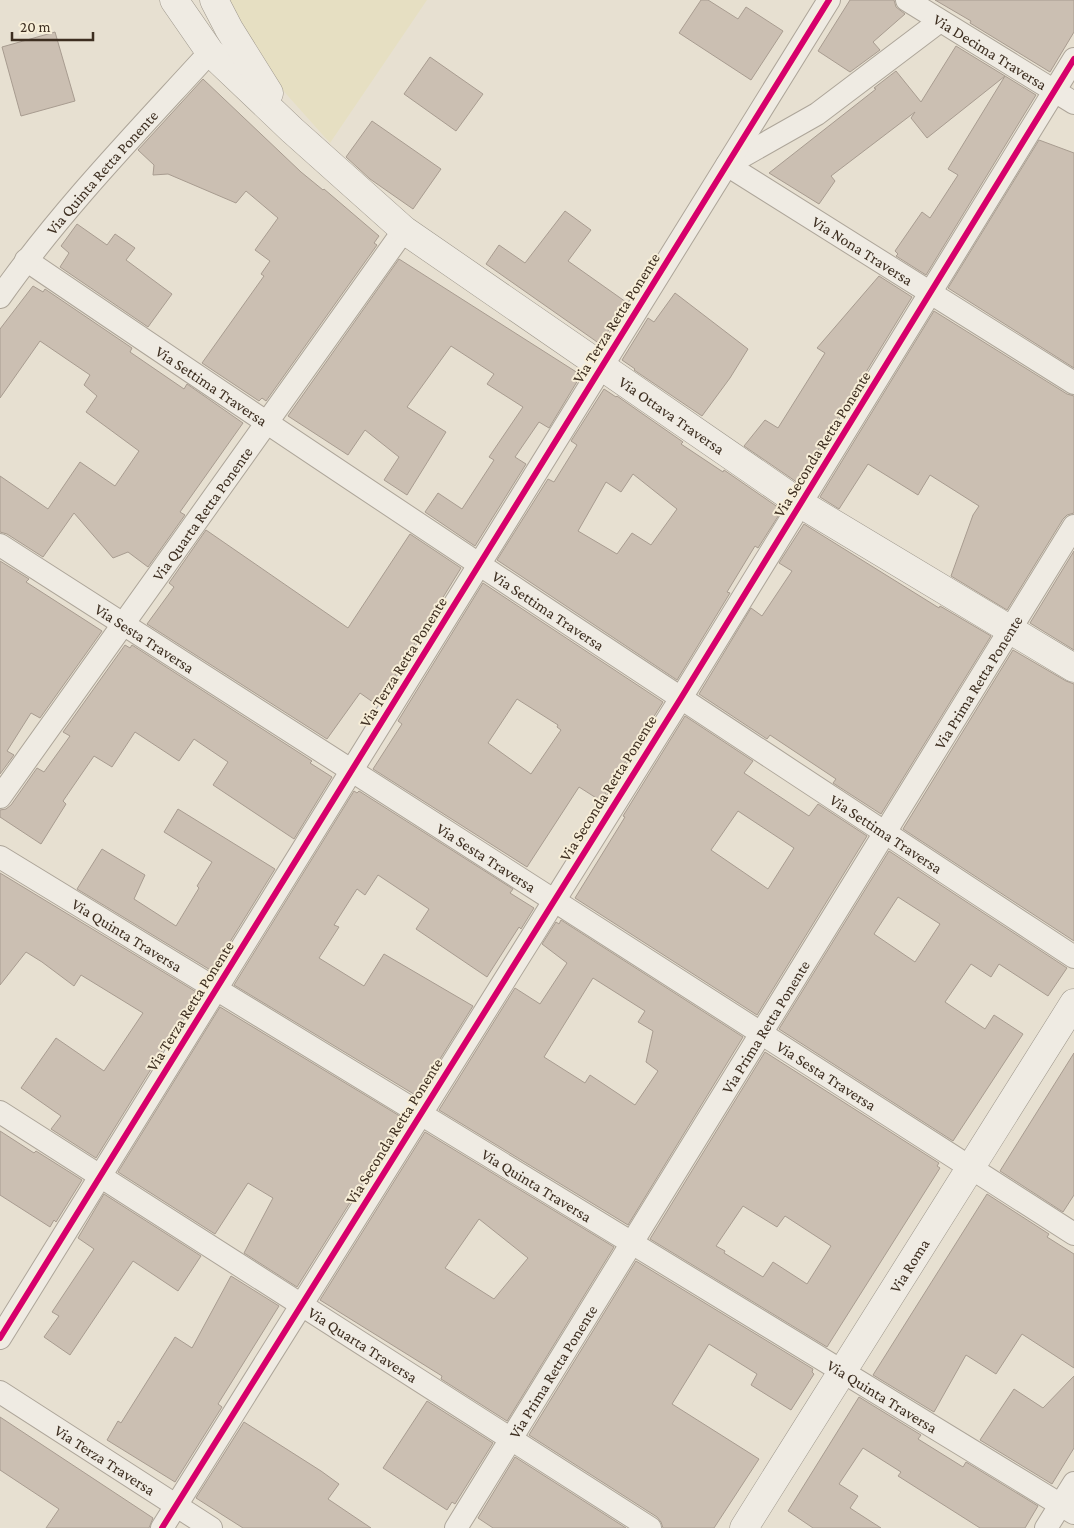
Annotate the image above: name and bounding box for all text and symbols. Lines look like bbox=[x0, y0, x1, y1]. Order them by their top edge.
scale bar bbox=[12, 10, 94, 42]
street label: Via Decima Traversa bbox=[931, 10, 1051, 93]
text: 20 m bbox=[20, 19, 51, 35]
street label: Via Quinta Retta Ponente bbox=[42, 107, 161, 238]
street label: Via Nona Traversa bbox=[809, 212, 917, 289]
street label: Via Terza Retta Ponente bbox=[569, 250, 663, 386]
street label: Via Settima Traversa bbox=[153, 342, 271, 429]
street label: Via Seconda Retta Ponente bbox=[770, 368, 874, 520]
street label: Via Ottava Traversa bbox=[616, 372, 728, 458]
street label: Via Quarta Retta Ponente bbox=[149, 443, 255, 584]
street label: Via Settima Traversa bbox=[489, 567, 608, 654]
street label: Via Terza Retta Ponente bbox=[356, 594, 450, 730]
street label: Via Sesta Traversa bbox=[92, 600, 198, 676]
street label: Via Prima Retta Ponente bbox=[930, 612, 1025, 752]
street label: Via Seconda Retta Ponente bbox=[556, 712, 660, 864]
street label: Via Settima Traversa bbox=[827, 790, 946, 877]
street label: Via Sesta Traversa bbox=[434, 819, 540, 896]
street label: Via Quinta Traversa bbox=[69, 895, 186, 975]
street label: Via Terza Retta Ponente bbox=[143, 938, 237, 1074]
street label: Via Prima Retta Ponente bbox=[718, 957, 813, 1096]
street label: Via Sesta Traversa bbox=[774, 1037, 880, 1114]
street label: Via Seconda Retta Ponente bbox=[342, 1055, 446, 1207]
street label: Via Quinta Traversa bbox=[479, 1145, 595, 1225]
street label: Via Roma bbox=[886, 1235, 933, 1296]
street label: Via Prima Retta Ponente bbox=[505, 1302, 600, 1441]
street label: Via Quarta Traversa bbox=[305, 1303, 421, 1386]
street label: Via Quinta Traversa bbox=[824, 1356, 941, 1436]
street label: Via Terza Traversa bbox=[52, 1421, 159, 1499]

